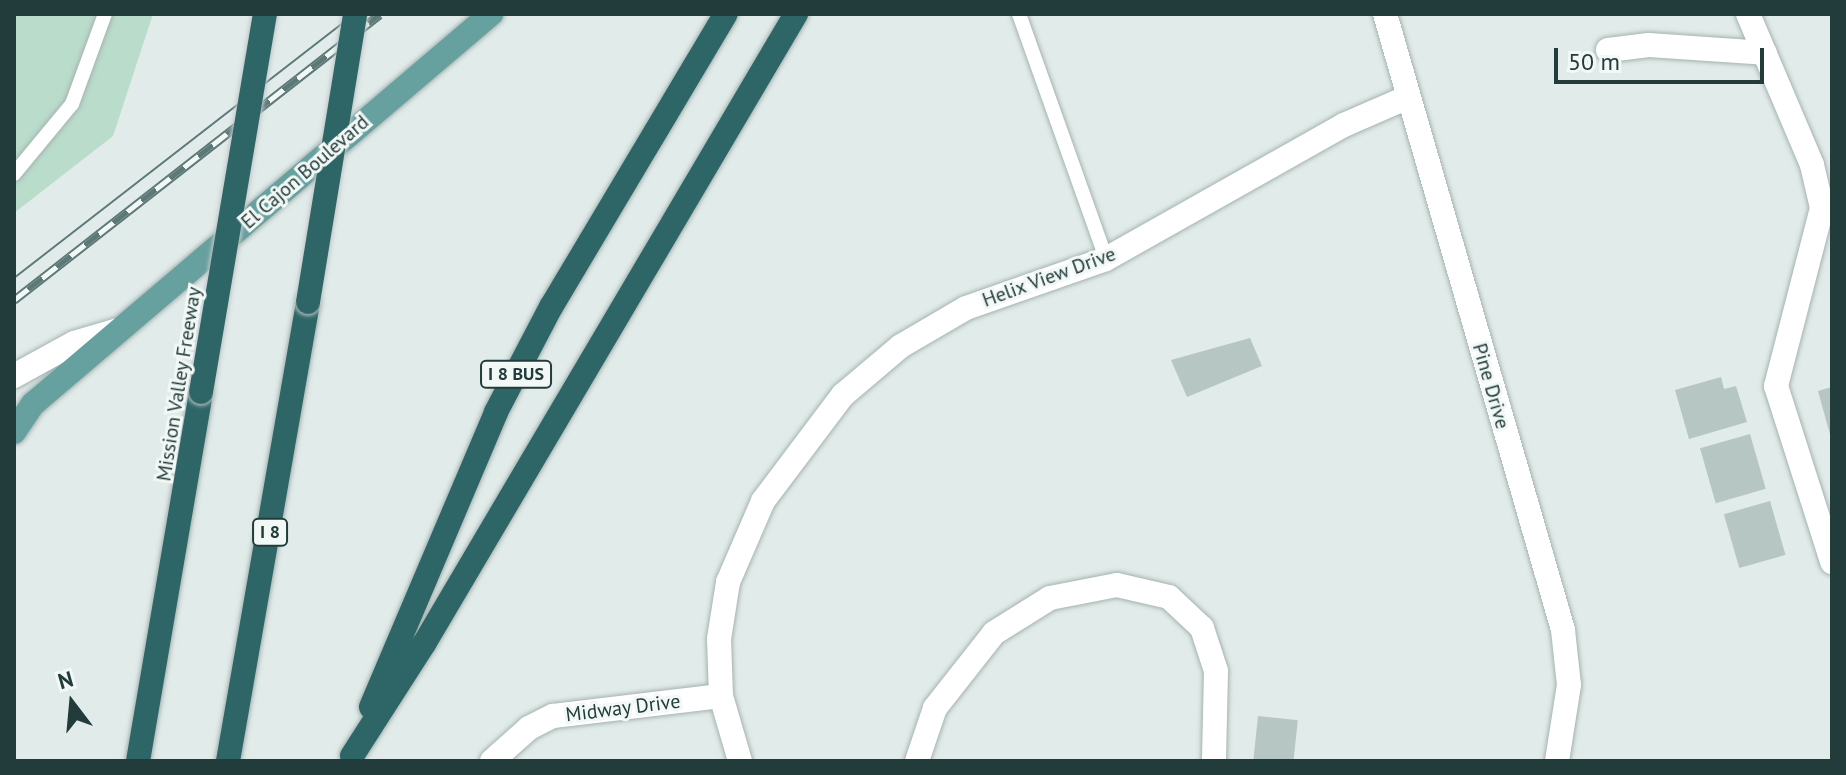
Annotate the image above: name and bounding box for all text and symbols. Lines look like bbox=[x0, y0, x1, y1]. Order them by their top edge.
scale bar bbox=[1558, 32, 1768, 82]
text: 50 m bbox=[1568, 46, 1620, 77]
street label: El Cajon Boulevard bbox=[236, 110, 374, 234]
street label: Helix View Drive bbox=[978, 241, 1120, 313]
street label: Mission Valley Freeway bbox=[152, 284, 206, 484]
street label: Pine Drive bbox=[1467, 340, 1515, 432]
road number: I 8 BUS bbox=[480, 360, 552, 388]
road number: I 8 bbox=[252, 518, 288, 546]
north arrow bbox=[32, 663, 112, 743]
text: N bbox=[55, 664, 76, 695]
street label: Midway Drive bbox=[564, 689, 682, 727]

